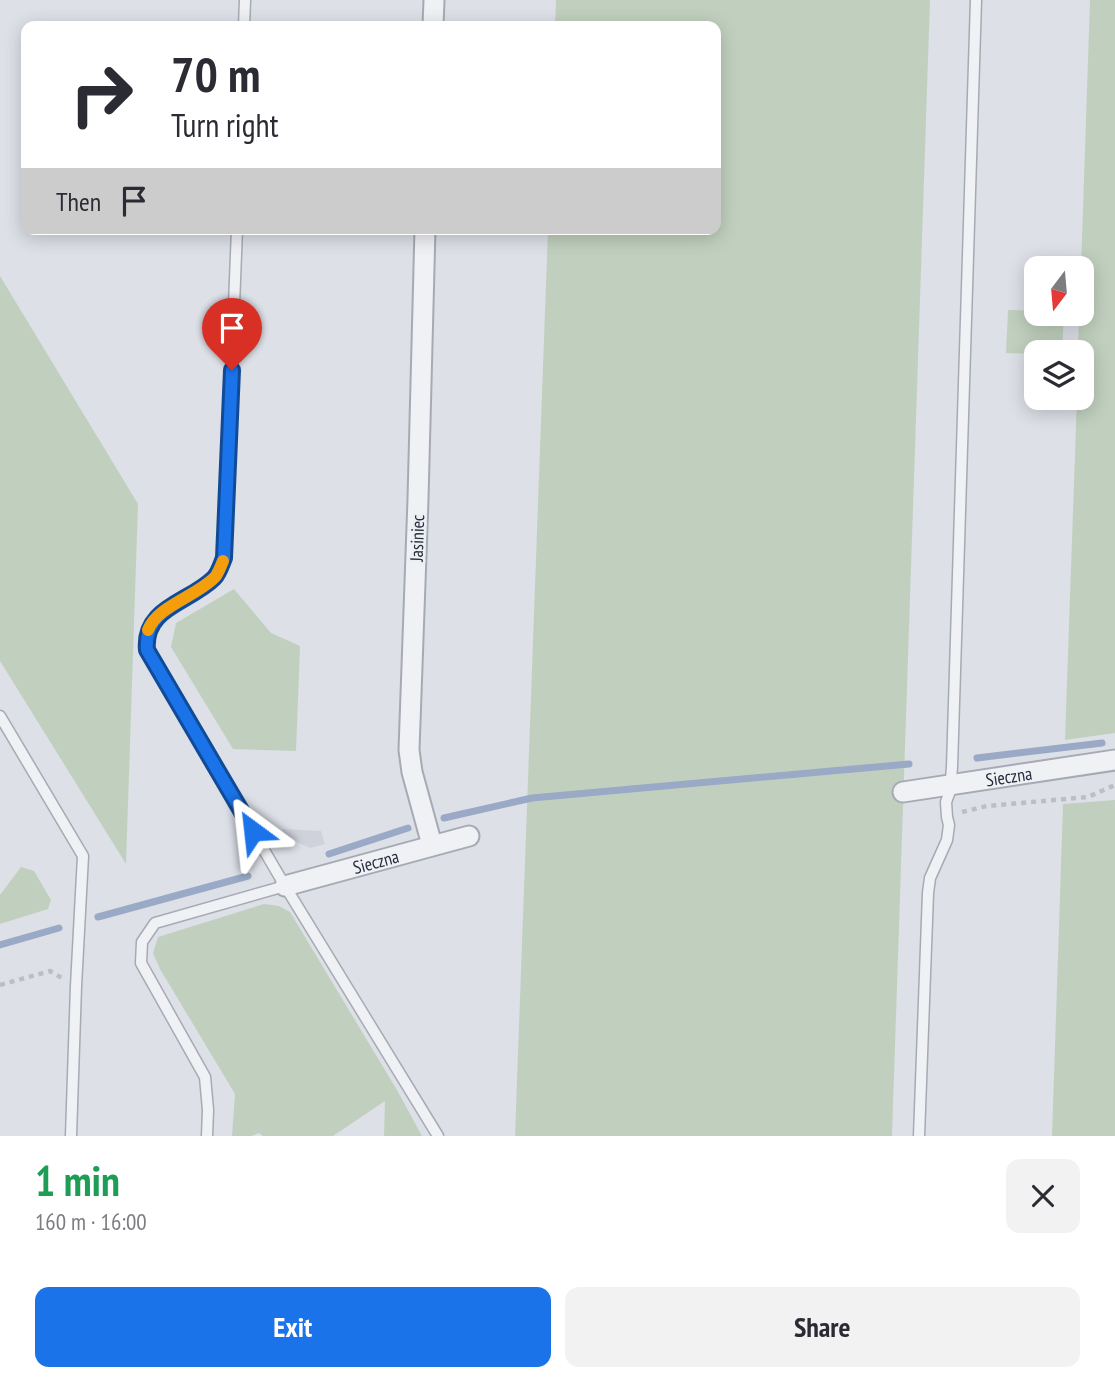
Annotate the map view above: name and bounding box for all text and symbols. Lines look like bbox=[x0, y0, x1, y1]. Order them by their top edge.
text: 70 m bbox=[171, 42, 260, 106]
icon: right bbox=[56, 49, 147, 140]
text: Turn right bbox=[171, 104, 279, 146]
icon: arrive bbox=[115, 182, 153, 220]
text: Then bbox=[56, 185, 101, 218]
north arrow bbox=[1024, 256, 1094, 326]
map controls bbox=[1024, 256, 1094, 410]
pin bbox=[202, 298, 262, 370]
icon: arrive bbox=[213, 309, 251, 347]
button: layers bbox=[1024, 340, 1094, 410]
street label: Jasiniec bbox=[405, 514, 429, 563]
street label: Sieczna bbox=[984, 761, 1034, 791]
position arrow bbox=[216, 794, 290, 868]
street label: Sieczna bbox=[350, 844, 401, 879]
text: 1 min bbox=[35, 1153, 120, 1208]
button: close bbox=[1006, 1159, 1080, 1233]
text: 160 m · 16:00 bbox=[35, 1207, 147, 1236]
button: Exit bbox=[35, 1287, 551, 1367]
button: Share bbox=[565, 1287, 1080, 1367]

